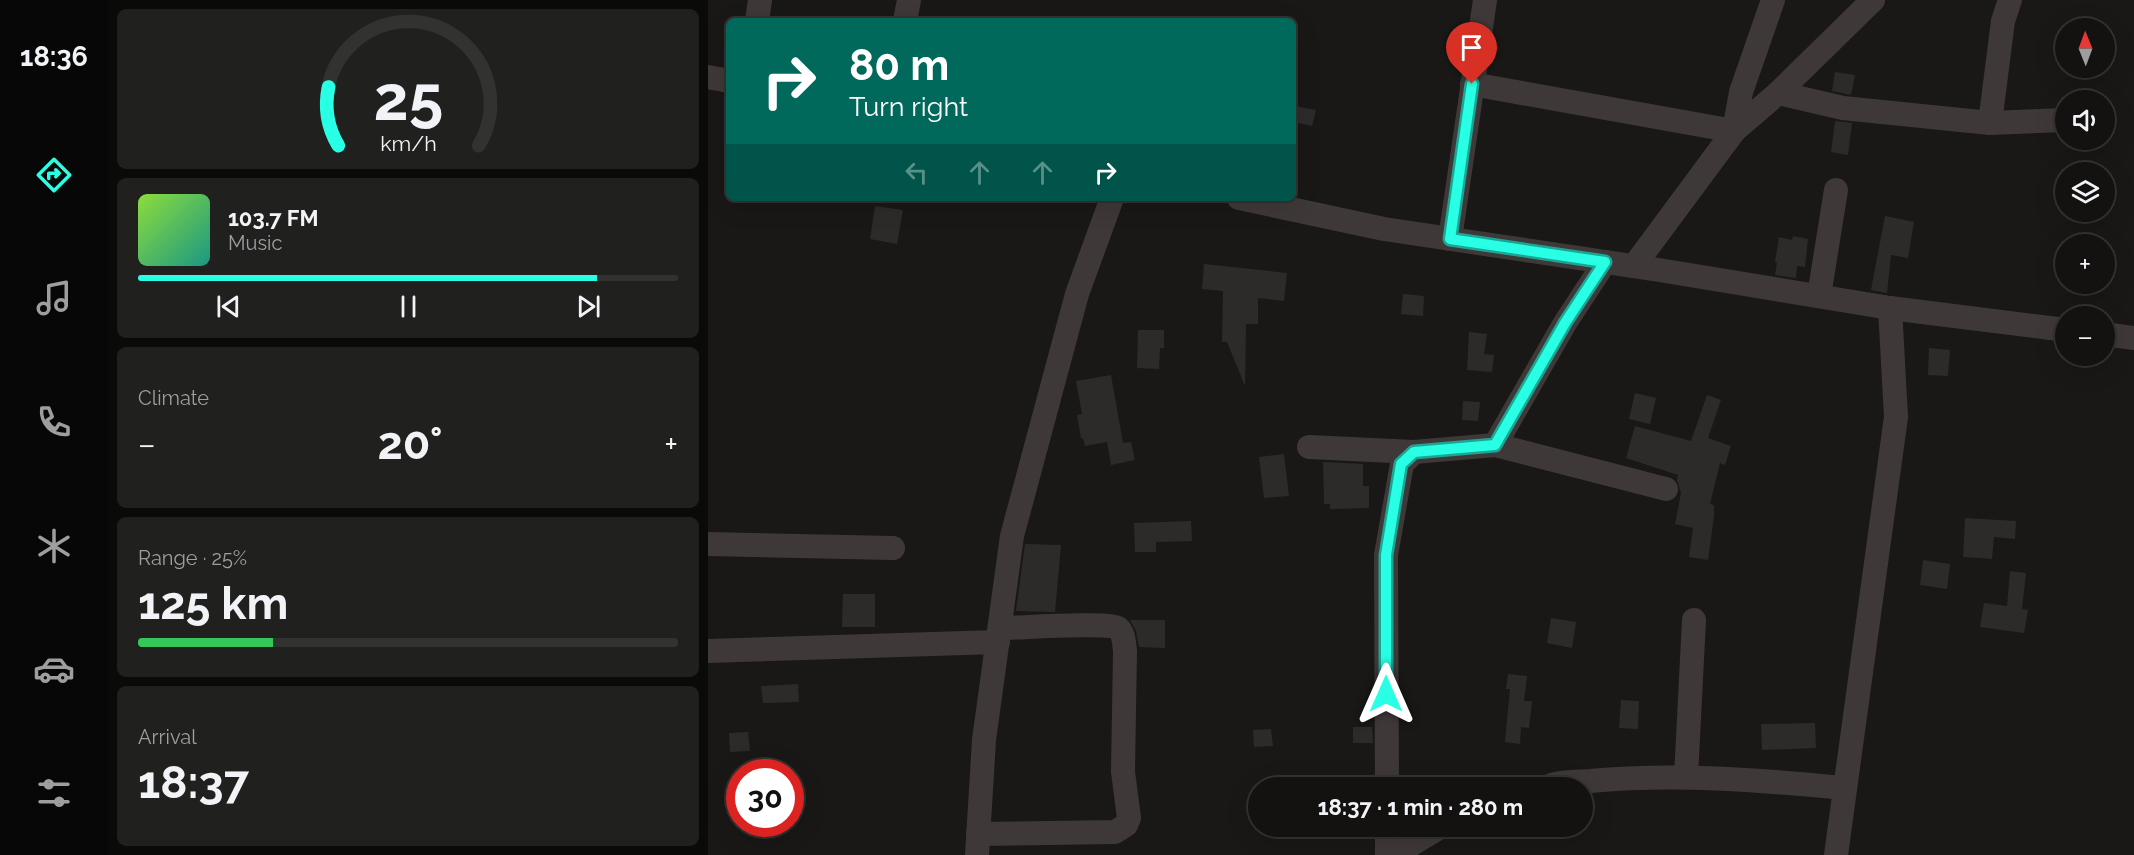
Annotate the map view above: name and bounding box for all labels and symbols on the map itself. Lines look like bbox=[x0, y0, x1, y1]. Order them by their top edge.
north arrow bbox=[2055, 18, 2115, 78]
pin bbox=[1446, 22, 1497, 84]
position arrow bbox=[1354, 662, 1418, 726]
speed limit sign: 30 bbox=[726, 759, 804, 837]

